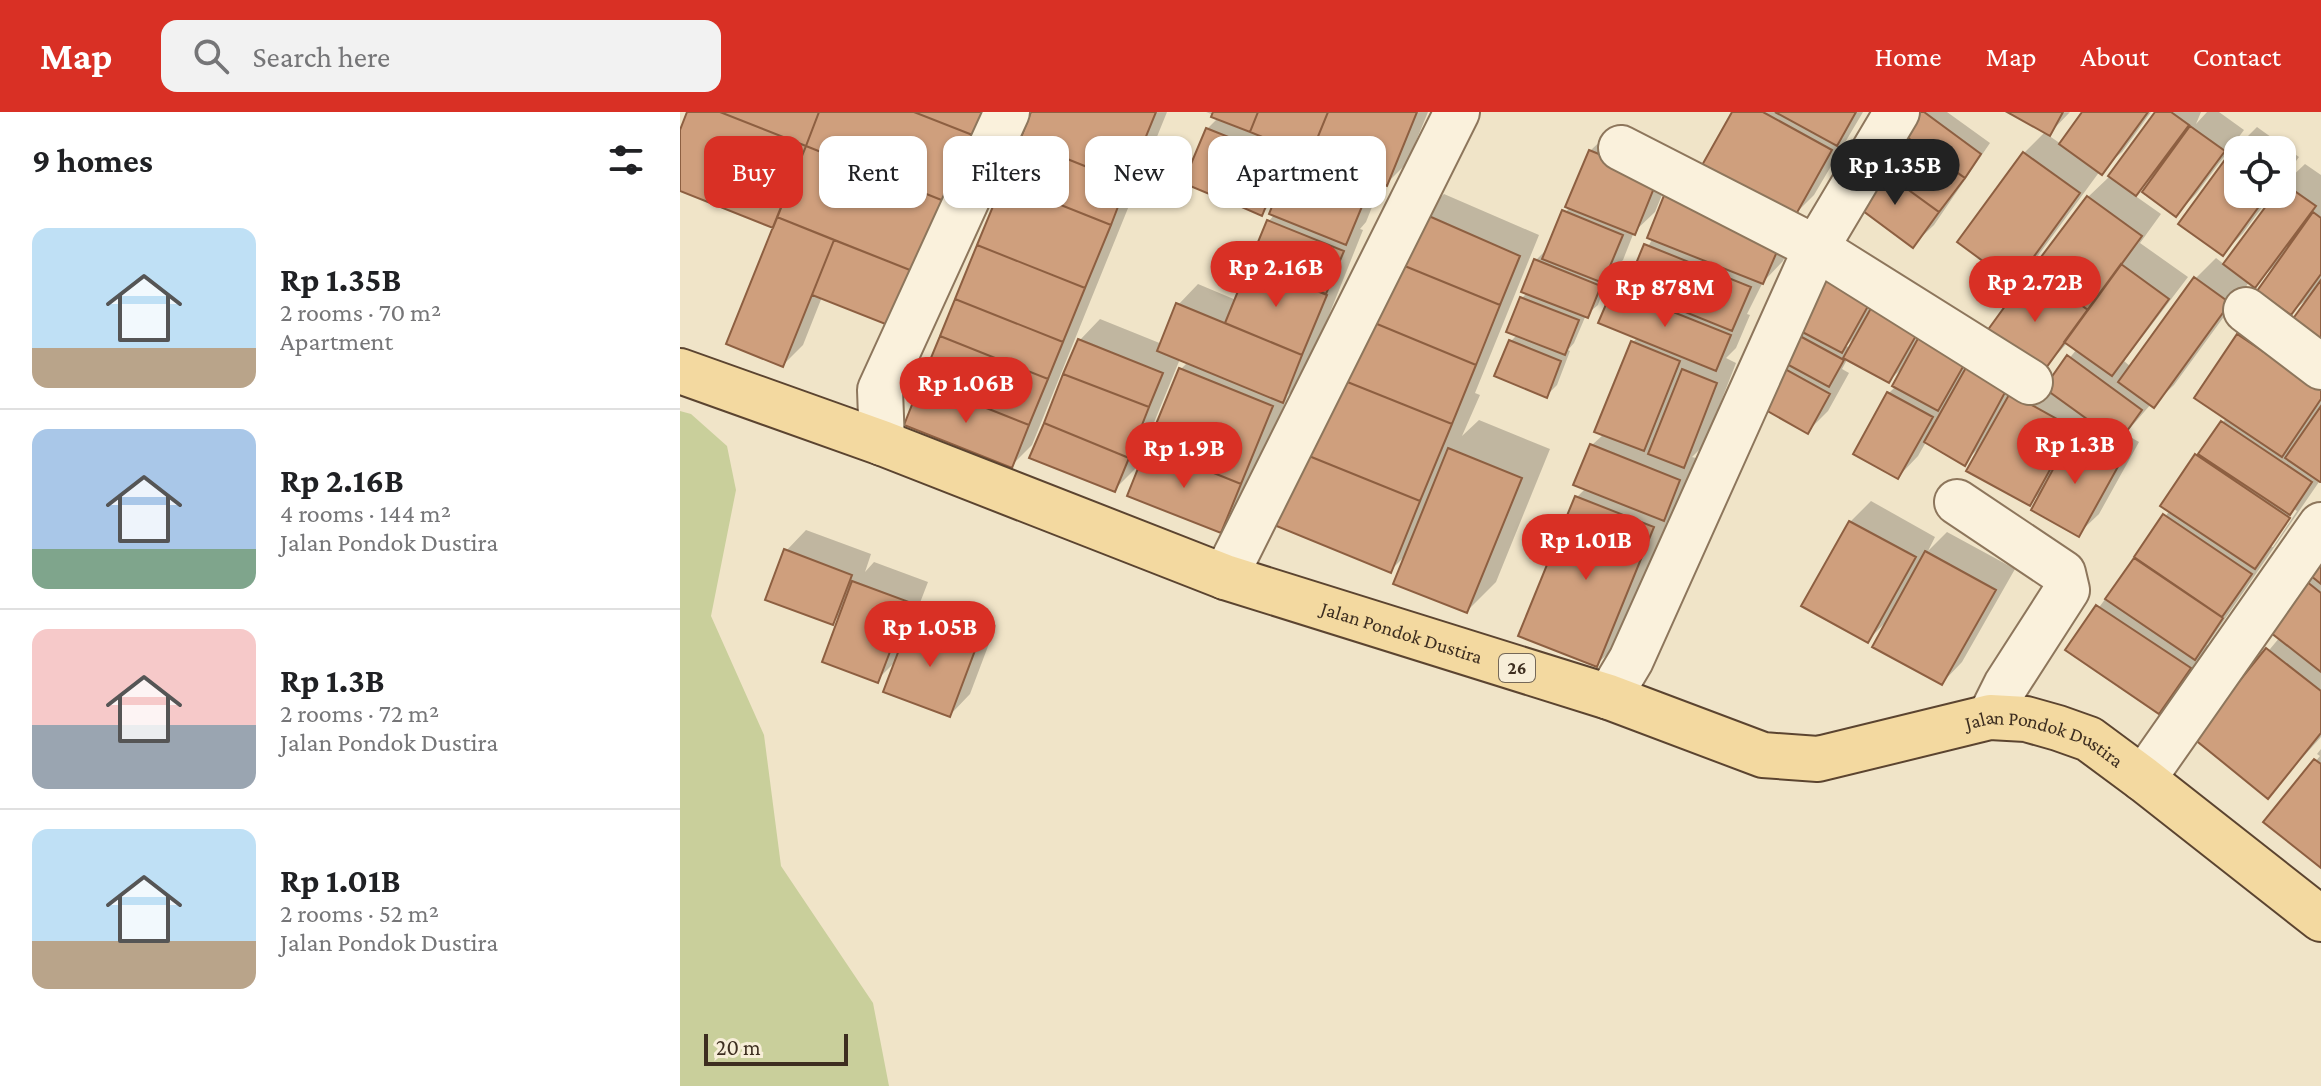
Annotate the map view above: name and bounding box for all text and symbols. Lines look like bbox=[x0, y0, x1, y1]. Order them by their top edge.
search box bbox=[161, 20, 721, 92]
icon: search bbox=[189, 34, 233, 78]
text: Map bbox=[40, 35, 113, 77]
text: Search here bbox=[253, 40, 390, 73]
text: Home bbox=[1875, 41, 1942, 72]
text: Map bbox=[1986, 41, 2037, 72]
text: About bbox=[2081, 41, 2149, 72]
text: Contact bbox=[2193, 41, 2281, 72]
chip: Buy bbox=[704, 136, 803, 208]
chip: Rent bbox=[819, 136, 927, 208]
chip: Filters bbox=[943, 136, 1069, 208]
chip: New bbox=[1085, 136, 1192, 208]
chip: Apartment bbox=[1208, 136, 1386, 208]
map controls bbox=[2224, 136, 2296, 208]
button: locate bbox=[2224, 136, 2296, 208]
icon: filters bbox=[604, 138, 648, 182]
pin: Rp 1.35B bbox=[1812, 139, 1978, 207]
text: 9 homes bbox=[32, 142, 153, 179]
text: Rp 1.35B bbox=[1849, 150, 1941, 179]
pin: Rp 2.16B bbox=[1193, 241, 1359, 309]
text: Rp 2.16B bbox=[1229, 252, 1323, 281]
pin: Rp 2.72B bbox=[1952, 256, 2118, 324]
icon: home bbox=[96, 260, 192, 356]
text: Rp 1.35B bbox=[280, 261, 401, 298]
pin: Rp 878M bbox=[1591, 261, 1739, 329]
text: Rp 2.72B bbox=[1987, 267, 2083, 296]
text: Rp 878M bbox=[1615, 272, 1715, 301]
text: 2 rooms · 70 m² bbox=[280, 298, 441, 327]
text: Apartment bbox=[280, 327, 393, 356]
pin: Rp 1.06B bbox=[883, 357, 1049, 425]
text: Rp 1.06B bbox=[918, 368, 1014, 397]
pin: Rp 1.3B bbox=[2001, 418, 2149, 486]
pin: Rp 1.9B bbox=[1110, 422, 1258, 490]
text: Rp 1.3B bbox=[2035, 429, 2115, 458]
text: Rp 1.9B bbox=[1143, 433, 1225, 462]
icon: home bbox=[96, 461, 192, 557]
text: Rp 2.16B bbox=[280, 462, 404, 499]
text: 4 rooms · 144 m² bbox=[280, 499, 451, 528]
pin: Rp 1.01B bbox=[1503, 514, 1669, 582]
text: Rp 1.01B bbox=[1540, 525, 1632, 554]
text: Jalan Pondok Dustira bbox=[280, 528, 498, 557]
street label: Jalan Pondok Dustira bbox=[1316, 596, 1485, 668]
pin: Rp 1.05B bbox=[847, 601, 1013, 669]
text: Rp 1.05B bbox=[882, 612, 978, 641]
road number: 26 bbox=[1499, 654, 1535, 682]
icon: home bbox=[96, 661, 192, 757]
text: Rp 1.3B bbox=[280, 662, 385, 699]
text: 2 rooms · 72 m² bbox=[280, 699, 439, 728]
street label: Jalan Pondok Dustira bbox=[1960, 705, 2128, 772]
text: Jalan Pondok Dustira bbox=[280, 728, 498, 757]
icon: home bbox=[96, 861, 192, 957]
text: Rp 1.01B bbox=[280, 862, 401, 899]
text: 2 rooms · 52 m² bbox=[280, 899, 439, 928]
text: Jalan Pondok Dustira bbox=[280, 928, 498, 957]
scale bar bbox=[704, 1030, 848, 1066]
text: 20 m bbox=[716, 1035, 761, 1060]

